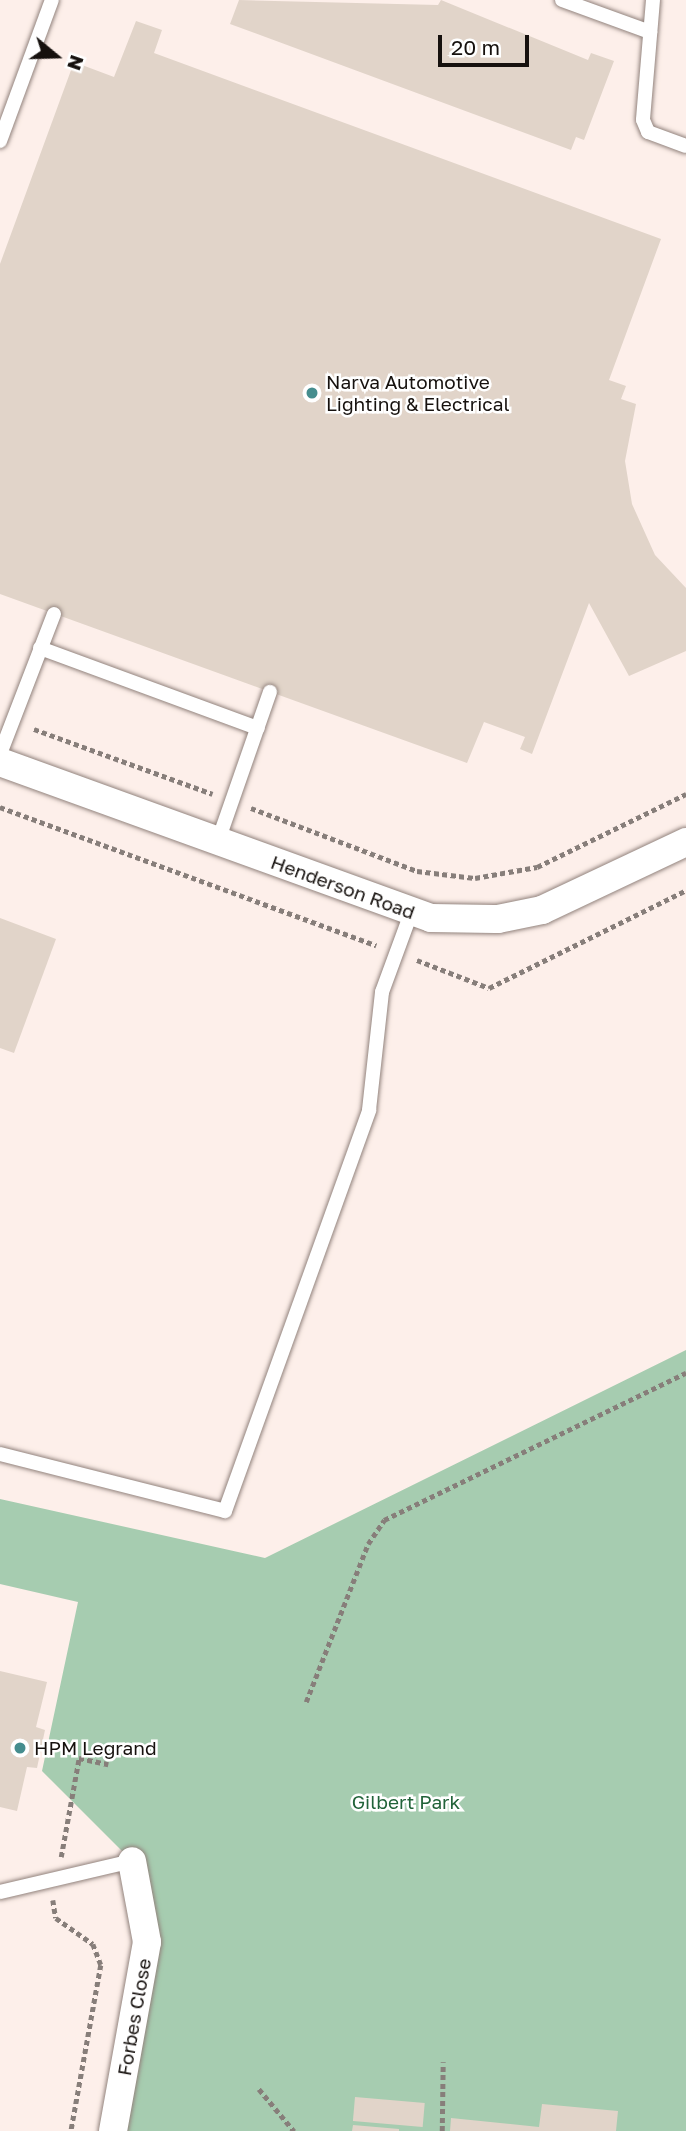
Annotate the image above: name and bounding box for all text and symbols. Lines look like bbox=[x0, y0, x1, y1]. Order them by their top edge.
north arrow bbox=[21, 21, 91, 91]
scale bar bbox=[441, 21, 532, 65]
text: 20 m bbox=[451, 34, 500, 60]
text: N bbox=[63, 52, 90, 74]
place label: Narva Automotive Lighting & Electrical bbox=[326, 371, 510, 415]
marker: Narva Automotive Lighting & Electrical bbox=[304, 385, 320, 401]
street label: Henderson Road bbox=[268, 850, 418, 924]
place label: HPM Legrand bbox=[34, 1737, 157, 1759]
marker: HPM Legrand bbox=[12, 1740, 28, 1756]
park label: Gilbert Park bbox=[352, 1791, 460, 1813]
street label: Forbes Close bbox=[112, 1957, 156, 2077]

